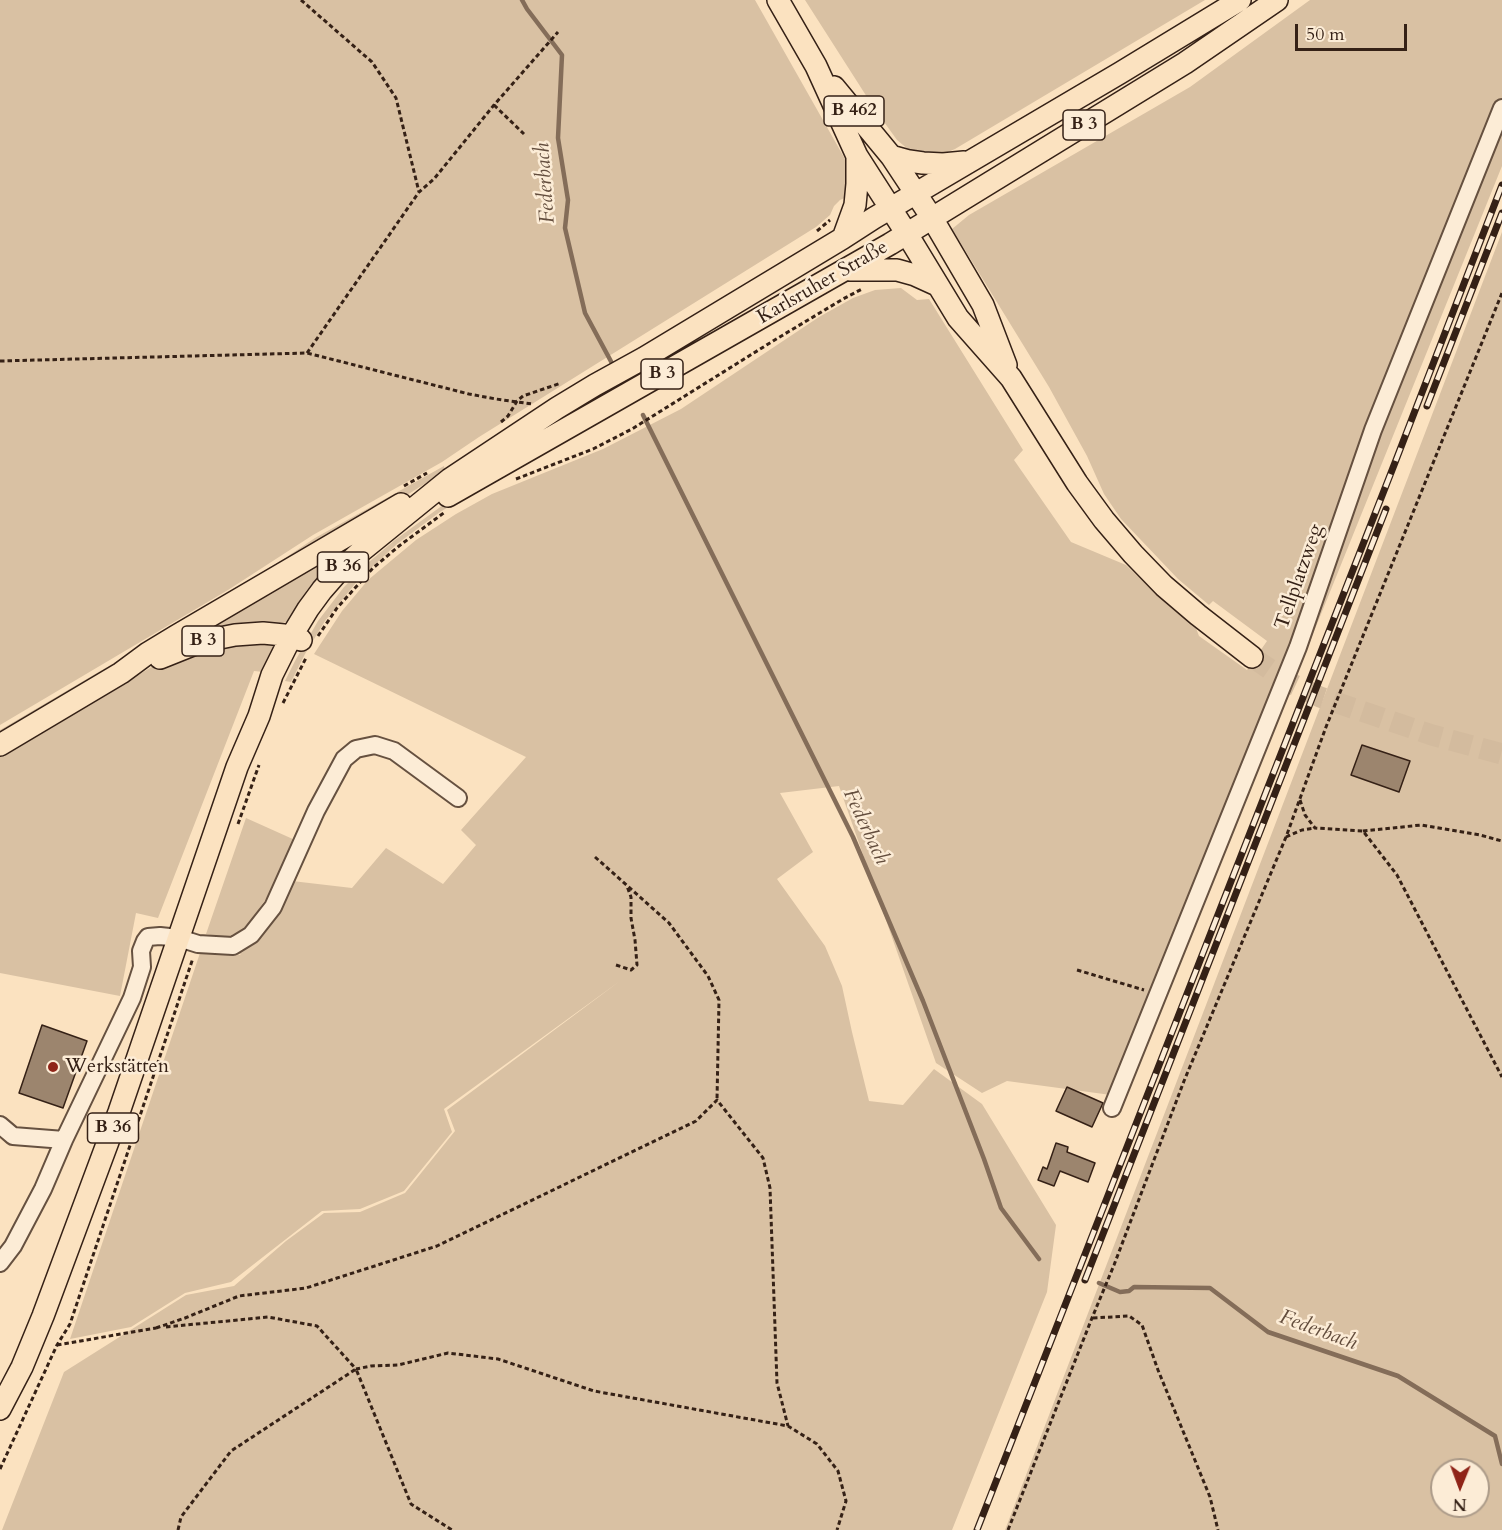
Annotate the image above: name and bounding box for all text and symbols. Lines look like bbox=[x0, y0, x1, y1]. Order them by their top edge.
scale bar bbox=[1298, 12, 1410, 50]
text: 50 m bbox=[1306, 22, 1345, 47]
road number: B 462 bbox=[824, 96, 884, 126]
road number: B 3 bbox=[1063, 110, 1105, 140]
water label: Federbach bbox=[531, 142, 561, 224]
street label: Karlsruher Straße bbox=[753, 236, 893, 330]
road number: B 3 bbox=[641, 359, 683, 389]
street label: Tellplatzweg bbox=[1271, 521, 1329, 633]
road number: B 36 bbox=[318, 552, 368, 582]
road number: B 3 bbox=[182, 626, 224, 656]
water label: Federbach bbox=[837, 785, 893, 869]
place label: Werkstätten bbox=[65, 1055, 169, 1079]
marker: Werkstätten bbox=[46, 1060, 60, 1074]
road number: B 36 bbox=[88, 1113, 138, 1143]
water label: Federbach bbox=[1276, 1305, 1360, 1357]
north arrow bbox=[1430, 1458, 1490, 1518]
text: N bbox=[1453, 1493, 1467, 1515]

